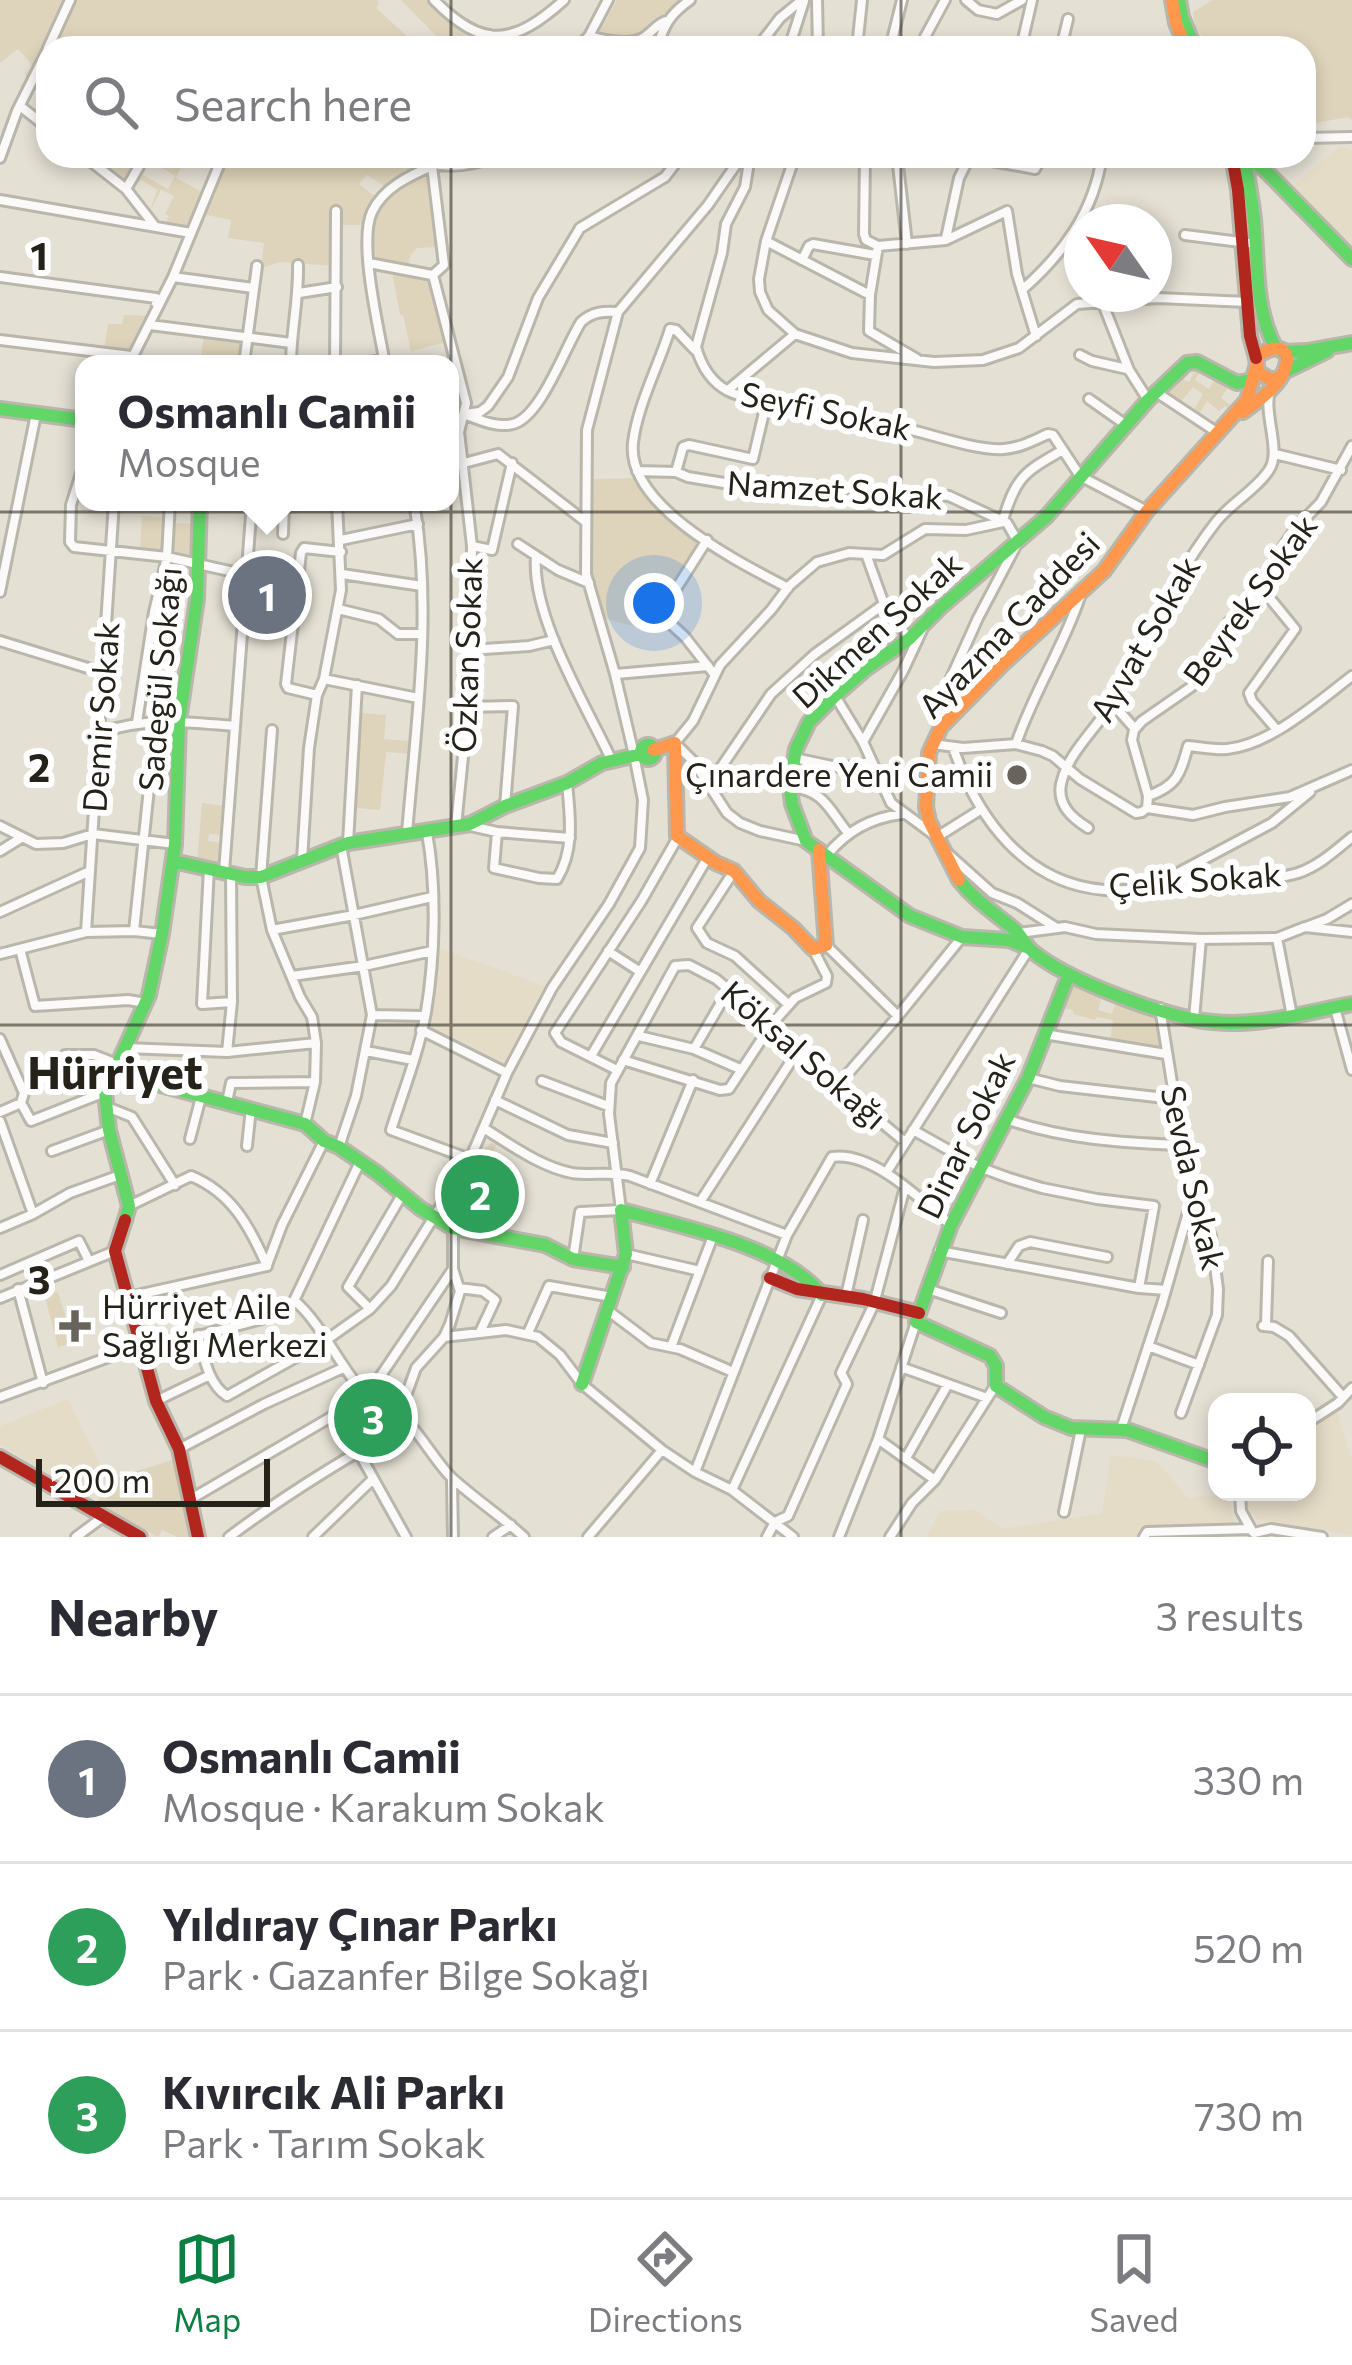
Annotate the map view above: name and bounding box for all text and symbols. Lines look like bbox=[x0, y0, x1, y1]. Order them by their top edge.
search box bbox=[36, 36, 1316, 168]
icon: search bbox=[78, 69, 144, 135]
text: Search here bbox=[174, 75, 412, 130]
north arrow bbox=[1064, 204, 1172, 312]
text: 1 bbox=[30, 230, 48, 278]
popup bbox=[75, 355, 459, 511]
street label: Seyfi Sokak bbox=[737, 371, 915, 448]
text: Osmanlı Camii bbox=[118, 382, 416, 437]
text: Mosque bbox=[118, 437, 261, 485]
street label: Namzet Sokak bbox=[726, 461, 945, 517]
street label: Beyrek Sokak bbox=[1173, 505, 1325, 693]
street label: Ayazma Caddesi bbox=[909, 522, 1107, 726]
street label: Dikmen Sokak bbox=[783, 542, 969, 716]
street label: Ayvat Sokak bbox=[1080, 548, 1208, 728]
pin: 1 bbox=[228, 550, 306, 640]
street label: Özkan Sokak bbox=[442, 556, 489, 754]
street label: Sadegül Sokağı bbox=[128, 565, 189, 793]
your location bbox=[624, 573, 684, 633]
street label: Demir Sokak bbox=[72, 620, 127, 813]
text: 2 bbox=[28, 742, 50, 790]
place label: Çınardere Yeni Camii bbox=[685, 753, 993, 794]
marker: Çınardere Yeni Camii bbox=[1004, 762, 1030, 788]
street label: Çelik Sokak bbox=[1107, 852, 1283, 905]
street label: Köksal Sokağı bbox=[714, 971, 896, 1137]
district label: Hürriyet bbox=[27, 1043, 203, 1098]
street label: Dinar Sokak bbox=[907, 1044, 1023, 1224]
street label: Sevda Sokak bbox=[1153, 1082, 1236, 1274]
pin: 2 bbox=[441, 1149, 519, 1239]
text: 3 bbox=[28, 1254, 50, 1302]
place label: Hürriyet Aile Sağlığı Merkezi bbox=[102, 1285, 328, 1364]
marker: Hürriyet Aile Sağlığı Merkezi bbox=[59, 1310, 91, 1342]
pin: 3 bbox=[334, 1373, 412, 1463]
map controls bbox=[1208, 1393, 1316, 1501]
button: locate bbox=[1208, 1393, 1316, 1501]
scale bar bbox=[36, 1453, 270, 1506]
text: 200 m bbox=[54, 1459, 150, 1500]
text: Nearby bbox=[48, 1584, 218, 1647]
text: 3 results bbox=[1156, 1591, 1304, 1639]
text: Osmanlı Camii bbox=[162, 1727, 461, 1782]
text: 1 bbox=[78, 1755, 96, 1803]
text: 330 m bbox=[1193, 1755, 1304, 1803]
text: Mosque · Karakum Sokak bbox=[162, 1782, 605, 1830]
text: Yıldıray Çınar Parkı bbox=[162, 1895, 558, 1950]
text: 2 bbox=[76, 1923, 98, 1971]
text: 520 m bbox=[1193, 1923, 1304, 1971]
text: Park · Gazanfer Bilge Sokağı bbox=[162, 1950, 650, 1998]
text: Kıvırcık Ali Parkı bbox=[162, 2063, 505, 2118]
text: 3 bbox=[76, 2091, 98, 2139]
text: 730 m bbox=[1194, 2091, 1304, 2139]
text: Park · Tarım Sokak bbox=[162, 2118, 486, 2166]
tab: Map bbox=[173, 2226, 241, 2339]
tab: Directions bbox=[588, 2226, 743, 2339]
tab: Saved bbox=[1090, 2226, 1179, 2339]

